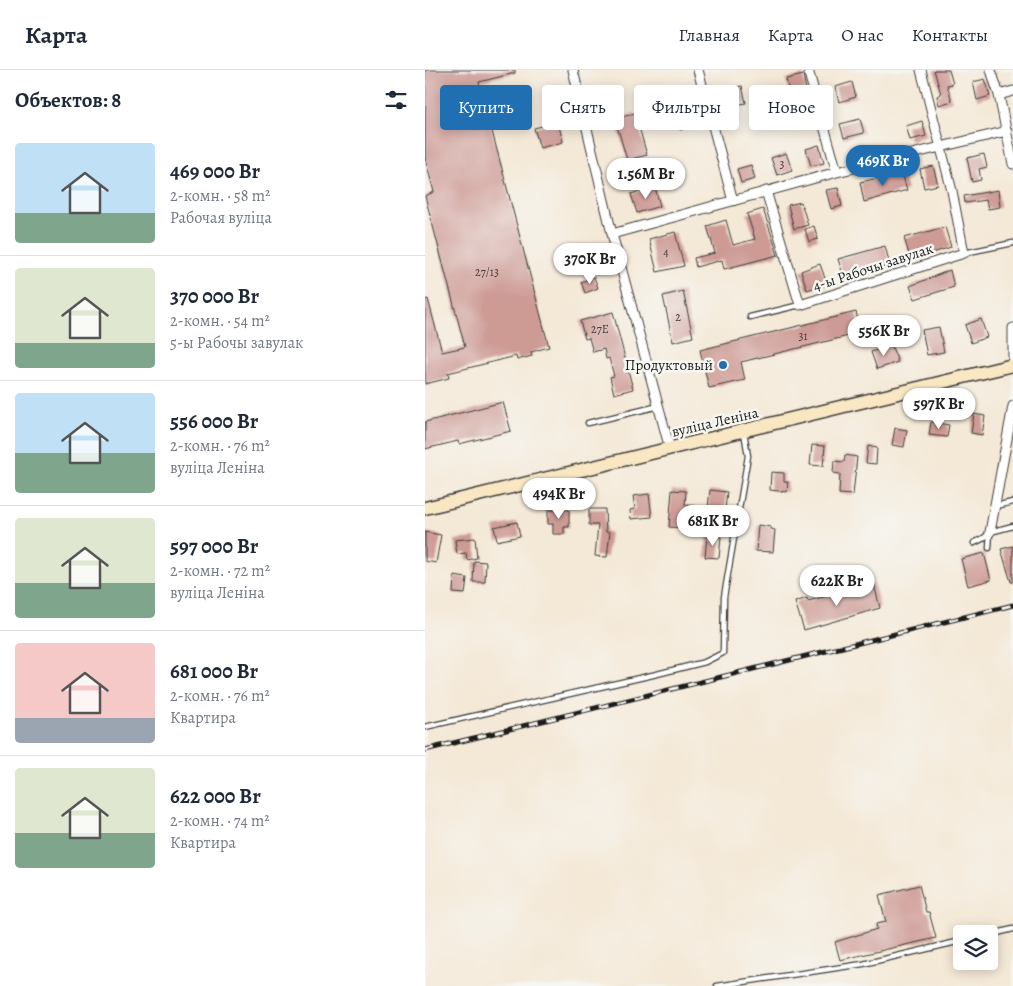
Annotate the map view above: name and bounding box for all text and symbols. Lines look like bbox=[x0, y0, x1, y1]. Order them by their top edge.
text: Карта bbox=[25, 19, 87, 51]
text: Главная bbox=[679, 23, 740, 47]
text: Карта bbox=[768, 23, 813, 47]
text: О нас bbox=[841, 23, 884, 47]
text: Контакты bbox=[912, 23, 988, 47]
chip: Купить bbox=[440, 85, 532, 130]
chip: Снять bbox=[542, 85, 624, 130]
chip: Фильтры bbox=[634, 85, 739, 130]
chip: Новое bbox=[749, 85, 833, 130]
text: Объектов: 8 bbox=[15, 86, 121, 114]
icon: filters bbox=[382, 86, 410, 114]
pin: 469K Br bbox=[837, 144, 929, 187]
text: 469K Br bbox=[857, 150, 909, 172]
house number: 3 bbox=[780, 156, 785, 172]
text: 469 000 Br bbox=[170, 157, 260, 185]
pin: 1.56M Br bbox=[594, 158, 698, 200]
icon: home bbox=[55, 163, 115, 223]
text: 1.56M Br bbox=[617, 163, 675, 185]
text: 2-комн. · 58 m² bbox=[170, 185, 270, 207]
text: Рабочая вуліца bbox=[170, 207, 272, 229]
street label: 4-ы Рабочы завулак bbox=[810, 238, 936, 296]
pin: 370K Br bbox=[544, 242, 636, 285]
house number: 4 bbox=[663, 244, 669, 260]
text: 370K Br bbox=[564, 248, 616, 270]
house number: 27/13 bbox=[475, 264, 499, 280]
text: 370 000 Br bbox=[170, 282, 259, 310]
icon: home bbox=[55, 288, 115, 348]
house number: 2 bbox=[675, 309, 681, 325]
text: 2-комн. · 54 m² bbox=[170, 310, 270, 332]
pin: 556K Br bbox=[838, 314, 930, 357]
text: 556K Br bbox=[859, 320, 909, 342]
house number: 27Е bbox=[591, 321, 609, 337]
house number: 31 bbox=[798, 328, 808, 344]
text: 5-ы Рабочы завулак bbox=[170, 332, 303, 354]
place label: Продуктовый bbox=[625, 355, 713, 375]
marker: Продуктовый bbox=[717, 359, 729, 371]
pin: 597K Br bbox=[893, 388, 985, 430]
text: 597K Br bbox=[914, 393, 964, 415]
street label: вуліца Леніна bbox=[670, 402, 761, 442]
text: 556 000 Br bbox=[170, 407, 258, 435]
icon: home bbox=[55, 413, 115, 473]
text: 2-комн. · 76 m² bbox=[170, 435, 270, 457]
text: вуліца Леніна bbox=[170, 457, 265, 479]
pin: 494K Br bbox=[513, 478, 605, 520]
text: 494K Br bbox=[533, 483, 585, 505]
pin: 681K Br bbox=[667, 504, 759, 547]
text: 681K Br bbox=[688, 510, 738, 532]
text: 597 000 Br bbox=[170, 532, 258, 560]
icon: home bbox=[55, 538, 115, 598]
text: 2-комн. · 72 m² bbox=[170, 560, 270, 582]
pin: 622K Br bbox=[791, 564, 883, 607]
text: 622K Br bbox=[811, 570, 863, 592]
text: вуліца Леніна bbox=[170, 582, 265, 604]
text: 681 000 Br bbox=[170, 657, 258, 685]
icon: home bbox=[55, 663, 115, 723]
text: 2-комн. · 76 m² bbox=[170, 685, 270, 707]
text: Квартира bbox=[170, 707, 236, 729]
text: 622 000 Br bbox=[170, 782, 261, 810]
icon: home bbox=[55, 788, 115, 848]
text: 2-комн. · 74 m² bbox=[170, 810, 270, 832]
text: Квартира bbox=[170, 832, 236, 854]
map controls bbox=[953, 925, 998, 970]
button: layers bbox=[953, 925, 998, 970]

